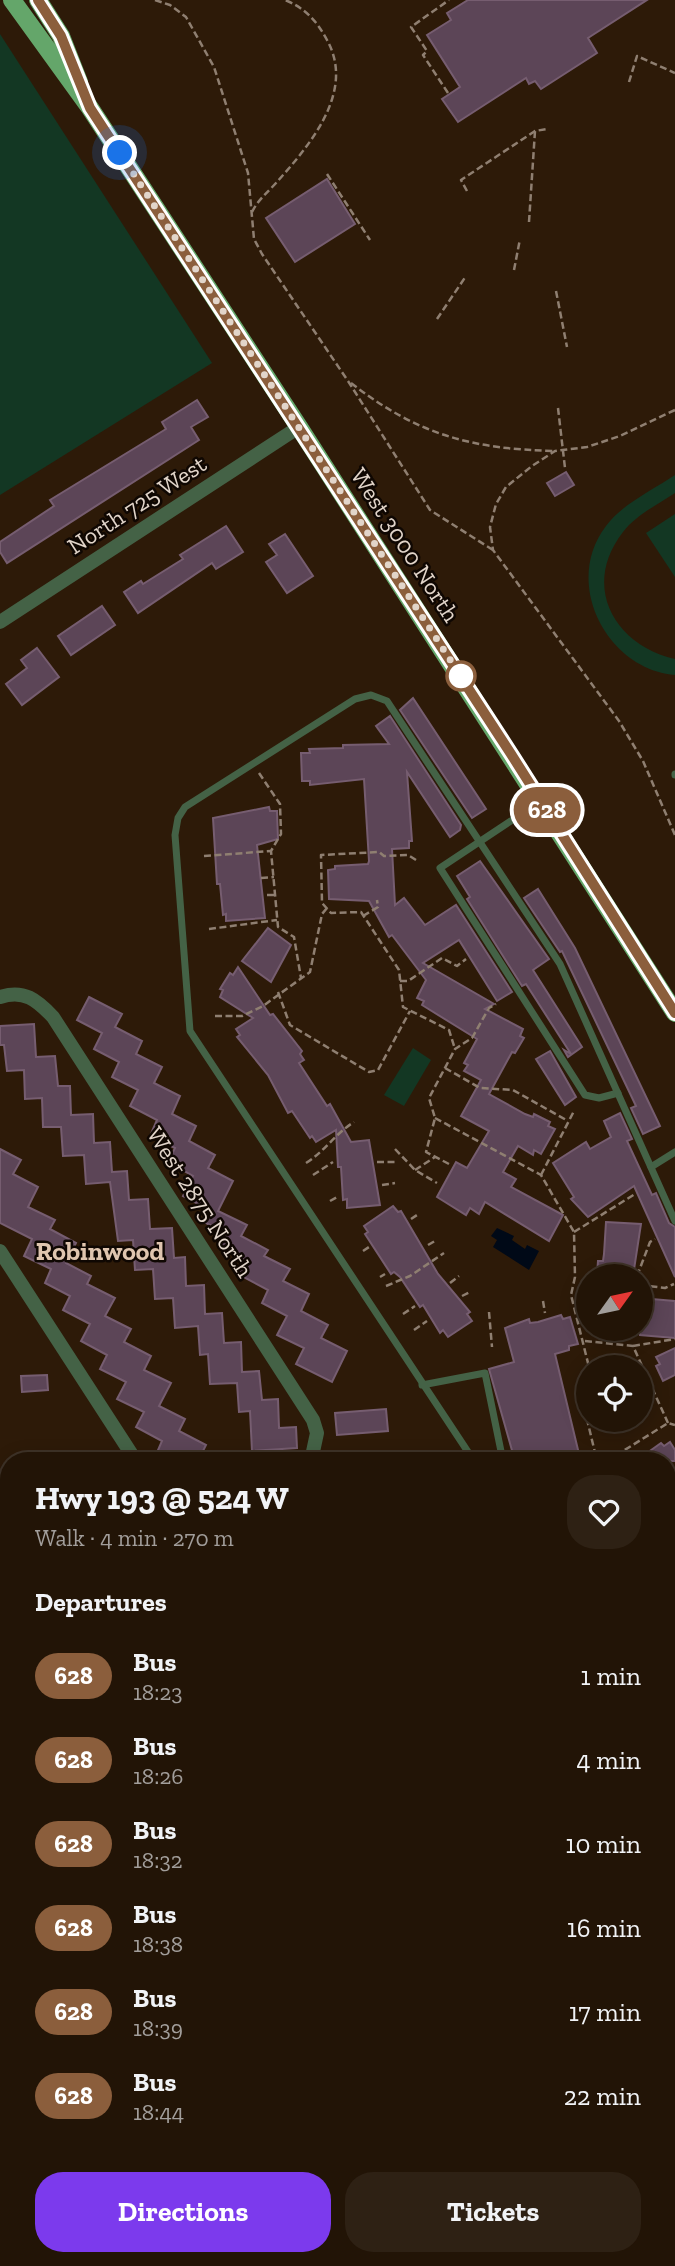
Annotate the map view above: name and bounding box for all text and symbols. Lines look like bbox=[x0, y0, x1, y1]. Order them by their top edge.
your location bbox=[102, 135, 137, 170]
street label: North 725 West bbox=[62, 449, 212, 560]
street label: West 3000 North bbox=[345, 462, 466, 628]
unlabelled marker bbox=[446, 661, 476, 691]
line badge: 628 bbox=[507, 787, 587, 833]
text: 628 bbox=[528, 795, 566, 824]
street label: West 2875 North bbox=[141, 1121, 260, 1283]
district label: Robinwood bbox=[36, 1235, 164, 1267]
north arrow bbox=[576, 1264, 653, 1340]
map controls bbox=[576, 1264, 653, 1432]
button: locate bbox=[576, 1355, 653, 1432]
button: heart bbox=[567, 1475, 641, 1549]
text: Hwy 193 @ 524 W bbox=[35, 1478, 289, 1517]
text: Walk · 4 min · 270 m bbox=[35, 1524, 234, 1552]
text: Departures bbox=[35, 1586, 167, 1618]
text: Bus bbox=[133, 1646, 176, 1678]
text: 1 min bbox=[580, 1660, 641, 1692]
text: 628 bbox=[54, 1661, 93, 1690]
text: 18:23 bbox=[133, 1678, 182, 1706]
text: Bus bbox=[133, 1730, 176, 1762]
text: 4 min bbox=[576, 1744, 641, 1776]
text: 628 bbox=[54, 1745, 93, 1774]
text: 18:26 bbox=[133, 1762, 183, 1790]
text: Bus bbox=[133, 1814, 176, 1846]
text: 10 min bbox=[565, 1828, 641, 1860]
text: 628 bbox=[54, 1829, 93, 1858]
text: 18:32 bbox=[133, 1846, 182, 1874]
text: Bus bbox=[133, 1898, 176, 1930]
text: 16 min bbox=[567, 1912, 641, 1944]
text: 628 bbox=[54, 1913, 93, 1942]
text: 18:38 bbox=[133, 1930, 183, 1958]
text: Bus bbox=[133, 1982, 176, 2014]
text: 17 min bbox=[569, 1996, 641, 2028]
text: 628 bbox=[54, 1997, 93, 2026]
text: 18:39 bbox=[133, 2014, 183, 2042]
text: Bus bbox=[133, 2066, 176, 2098]
text: 22 min bbox=[564, 2080, 641, 2112]
text: 628 bbox=[54, 2081, 93, 2110]
text: 18:44 bbox=[133, 2098, 184, 2126]
button: Directions bbox=[35, 2172, 331, 2252]
button: Tickets bbox=[345, 2172, 641, 2252]

